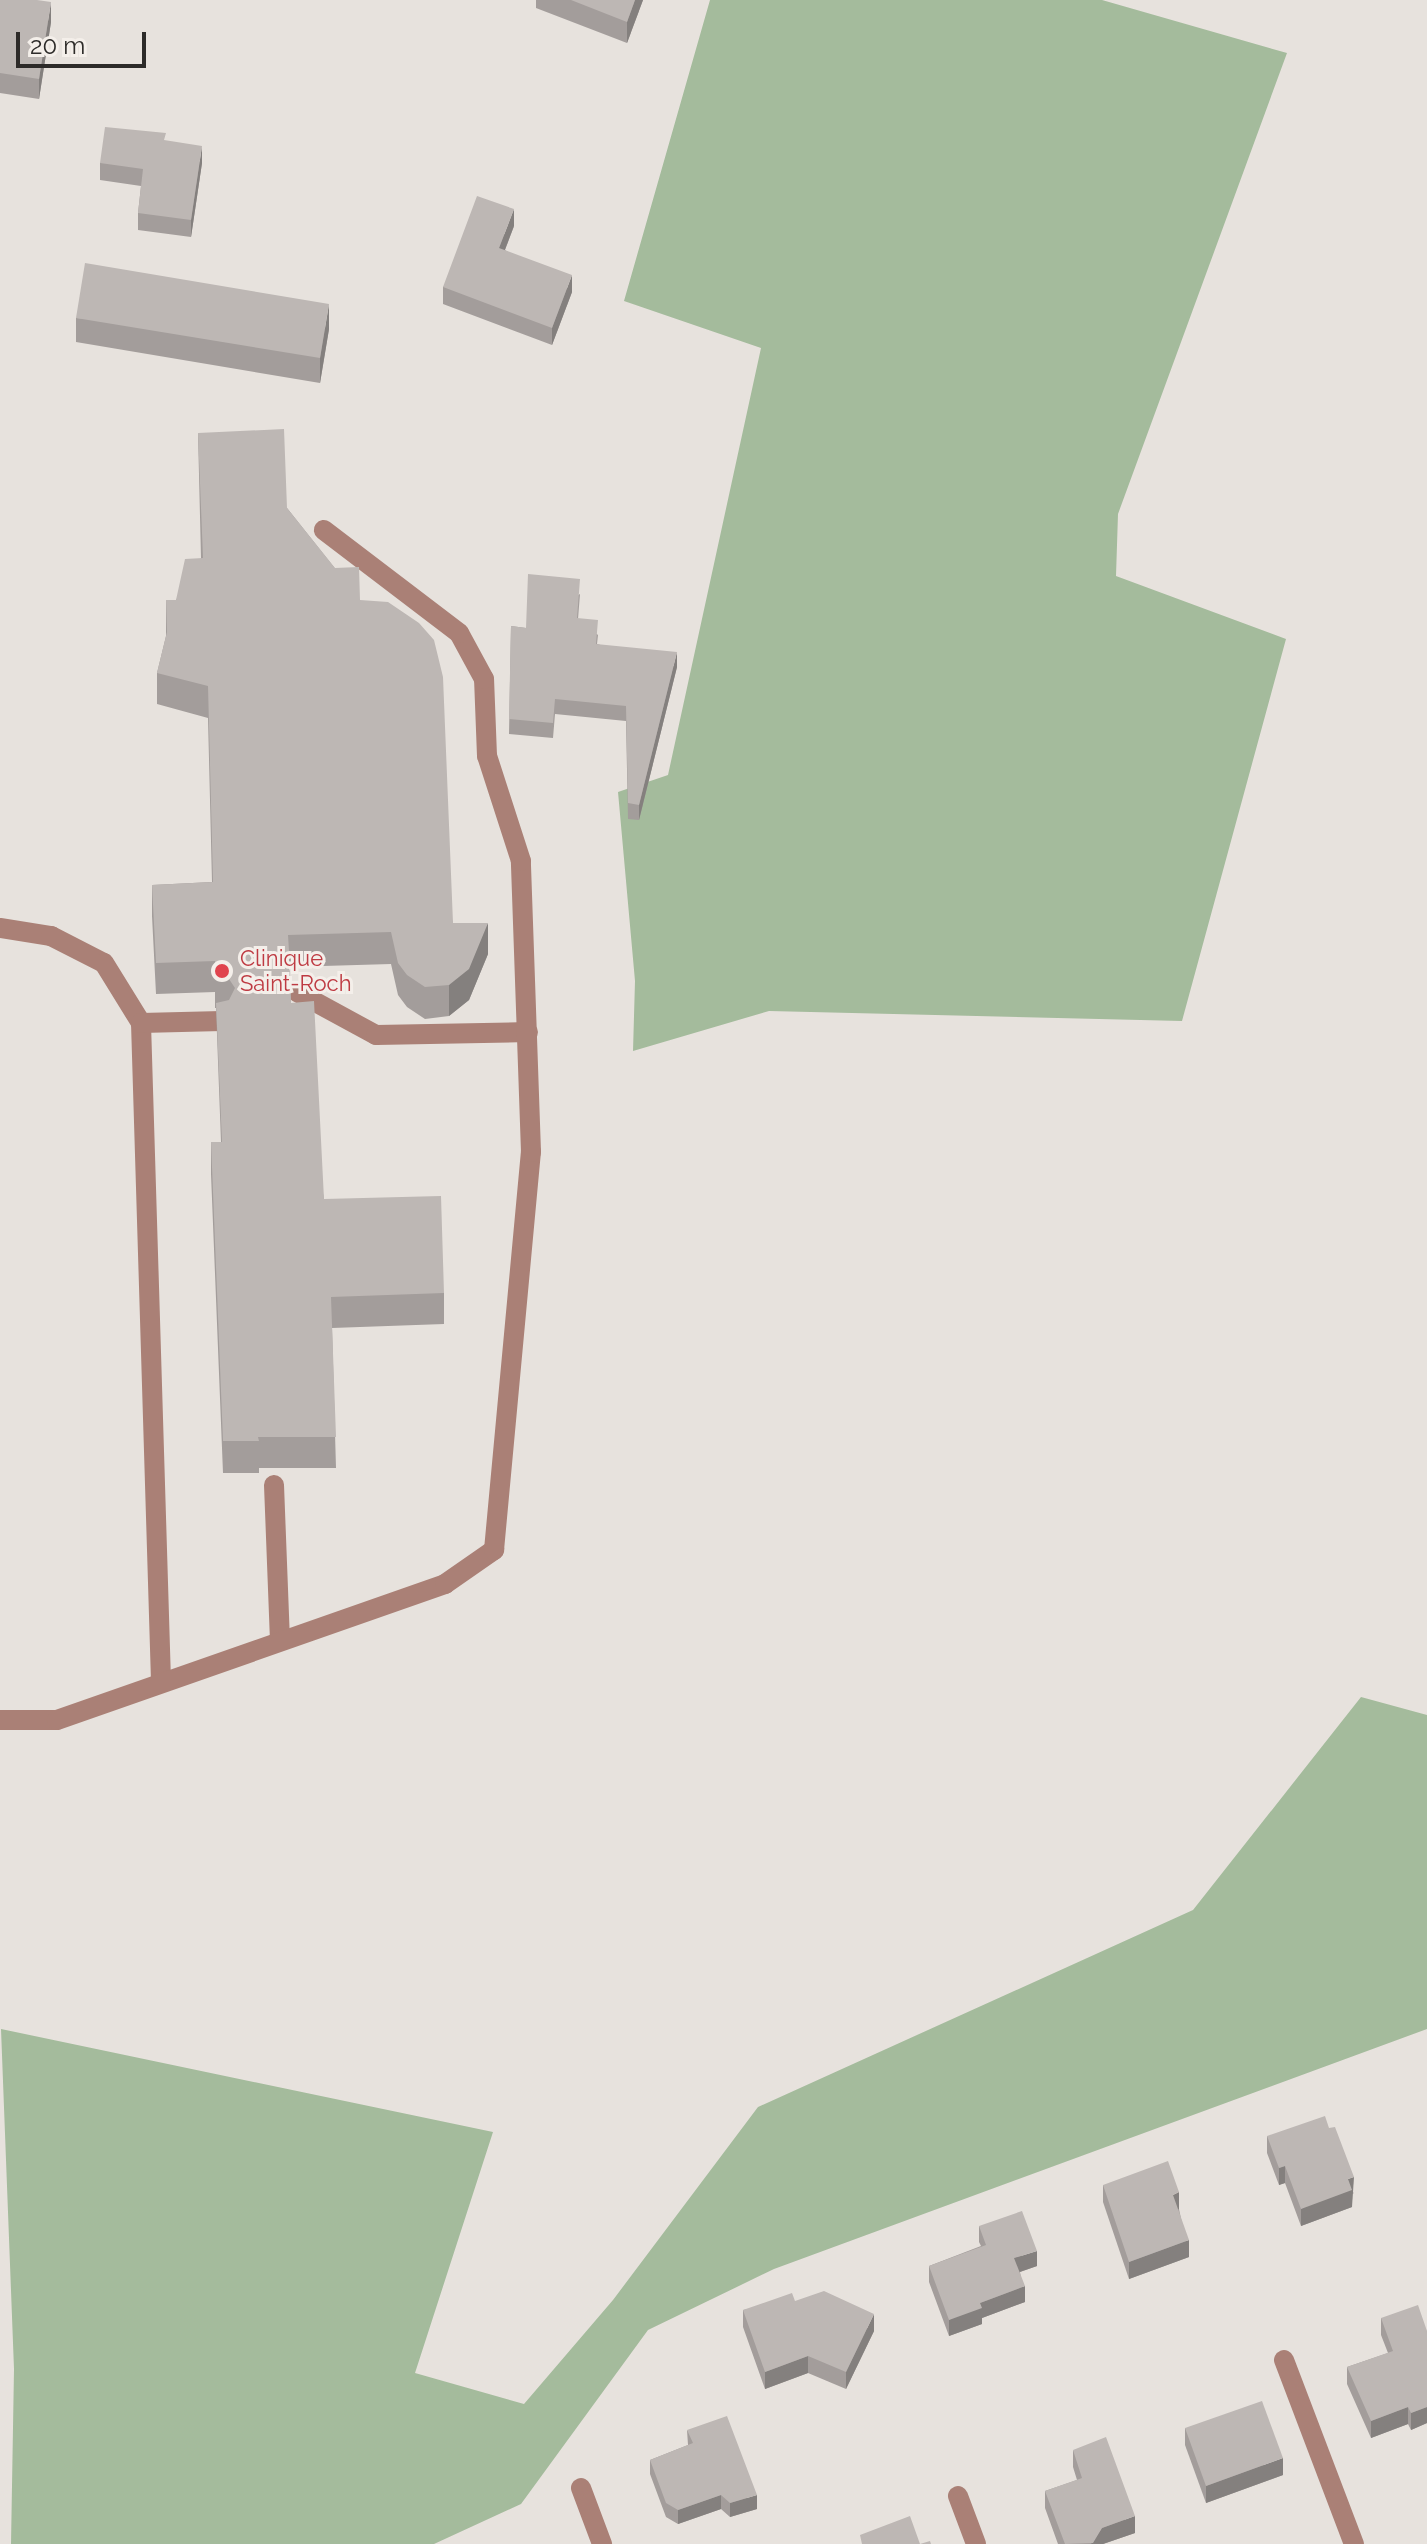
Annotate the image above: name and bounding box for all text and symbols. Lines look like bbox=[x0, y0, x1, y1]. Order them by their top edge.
scale bar bbox=[20, 16, 150, 66]
text: 20 m bbox=[30, 31, 85, 60]
place label: Clinique Saint-Roch bbox=[240, 945, 351, 996]
marker: Clinique Saint-Roch bbox=[211, 960, 233, 982]

